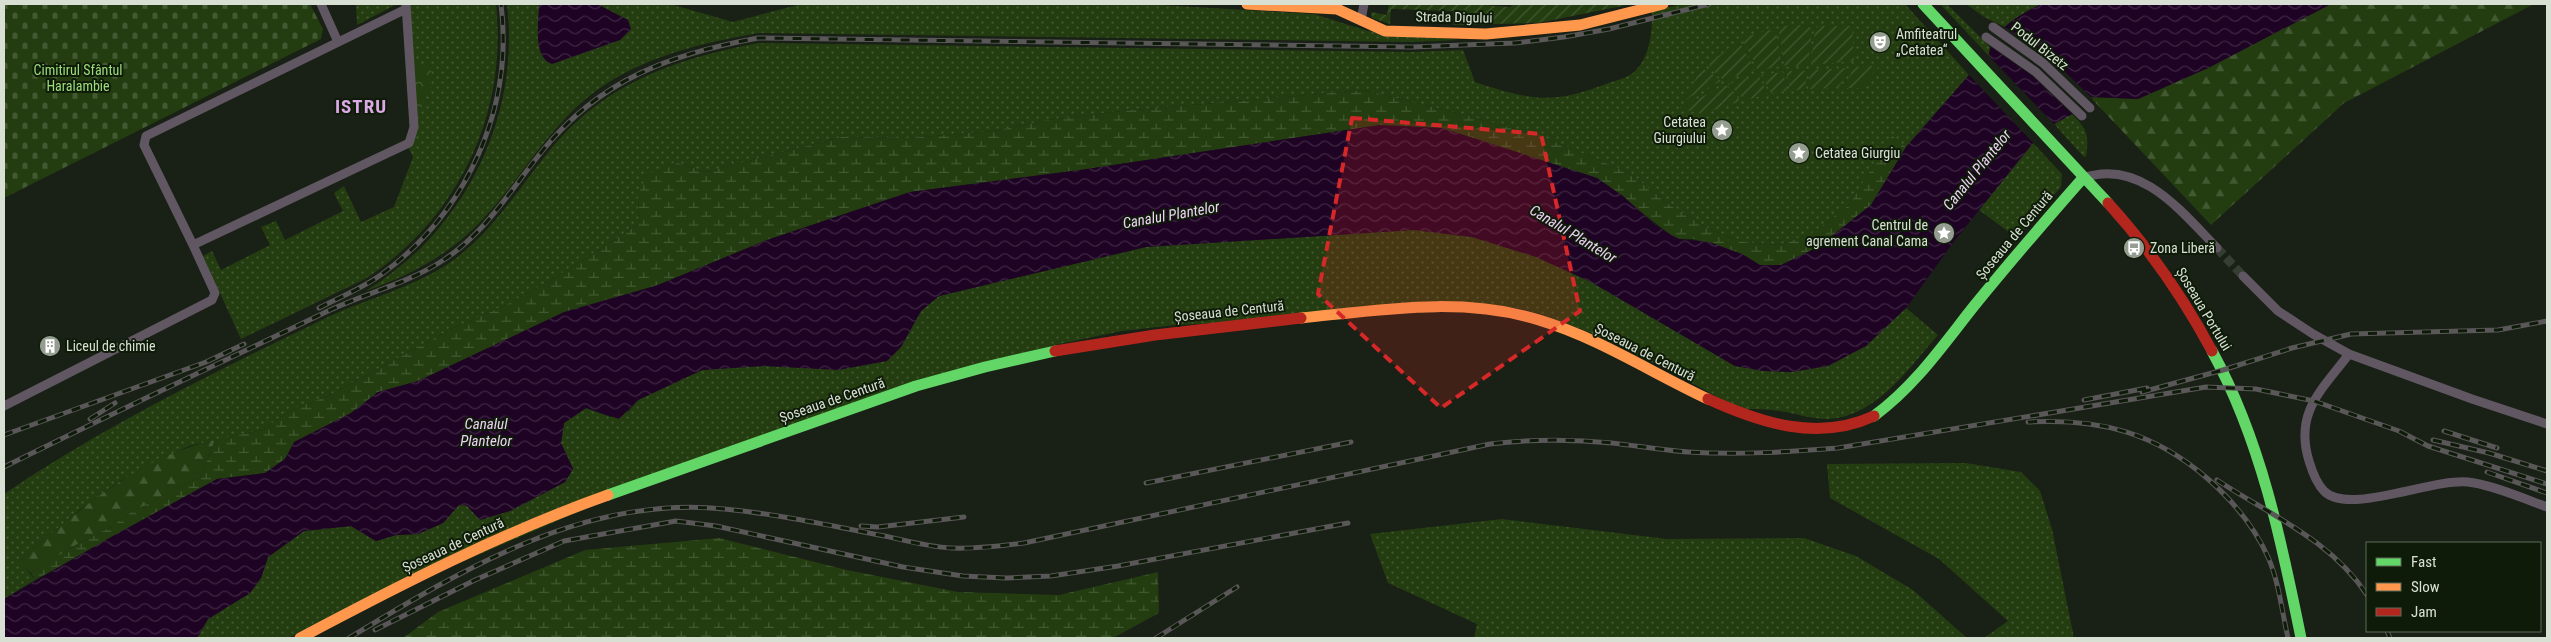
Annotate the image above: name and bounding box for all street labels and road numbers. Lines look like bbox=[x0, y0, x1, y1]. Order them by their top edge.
street label: Strada Digului bbox=[1415, 8, 1493, 26]
street label: Podul Bizetz bbox=[2008, 19, 2072, 73]
street label: Șoseaua de Centură bbox=[1972, 188, 2056, 283]
street label: Șoseaua Portului bbox=[2172, 265, 2235, 354]
street label: Șoseaua de Centură bbox=[1173, 297, 1285, 326]
street label: Șoseaua de Centură bbox=[1592, 320, 1698, 385]
street label: Șoseaua de Centură bbox=[777, 374, 887, 426]
street label: Șoseaua de Centură bbox=[400, 514, 507, 576]

